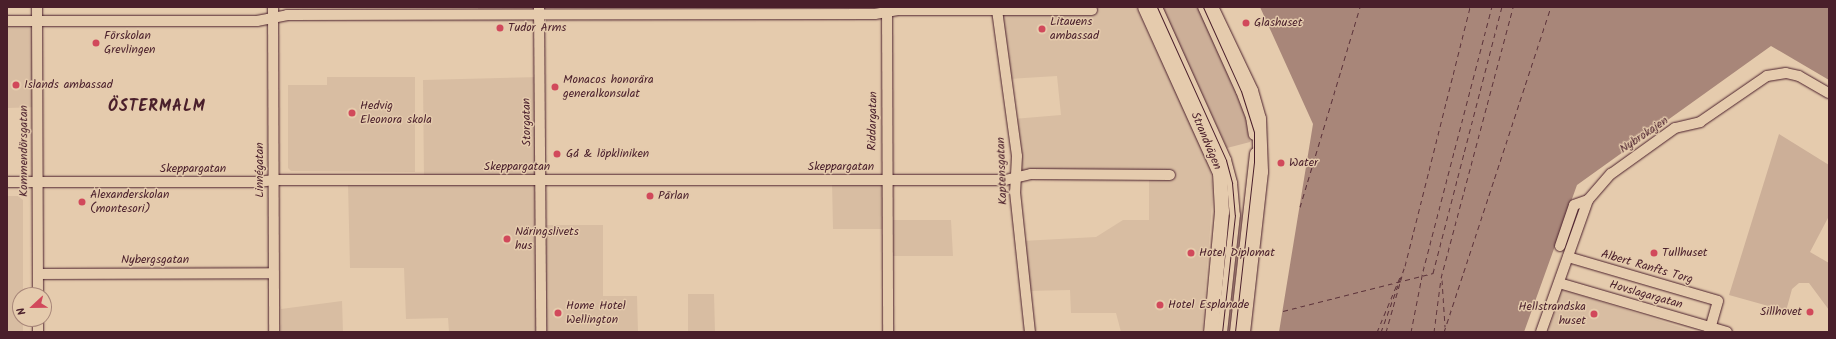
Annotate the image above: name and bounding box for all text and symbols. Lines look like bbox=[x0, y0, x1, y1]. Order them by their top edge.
place label: Litauens ambassad bbox=[1050, 15, 1099, 43]
place label: Glashuset bbox=[1254, 16, 1302, 30]
marker: Glashuset bbox=[1241, 18, 1251, 28]
place label: Tudor Arms bbox=[508, 21, 566, 35]
marker: Tudor Arms bbox=[495, 23, 505, 33]
marker: Litauens ambassad bbox=[1037, 24, 1047, 34]
place label: Förskolan Grevlingen bbox=[104, 29, 155, 57]
marker: Förskolan Grevlingen bbox=[91, 38, 101, 48]
place label: Monacos honorära generalkonsulat bbox=[563, 73, 654, 101]
place label: Islands ambassad bbox=[24, 78, 113, 92]
marker: Islands ambassad bbox=[11, 80, 21, 90]
marker: Monacos honorära generalkonsulat bbox=[550, 82, 560, 92]
street label: Riddargatan bbox=[865, 91, 881, 151]
district label: ÖSTERMALM bbox=[108, 97, 206, 117]
street label: Storgatan bbox=[519, 98, 535, 146]
place label: Hedvig Eleonora skola bbox=[360, 99, 432, 127]
street label: Kommendörsgatan bbox=[17, 105, 31, 197]
marker: Hedvig Eleonora skola bbox=[347, 108, 357, 118]
street label: Strandvägen bbox=[1187, 110, 1225, 172]
street label: Nybrokajen bbox=[1617, 113, 1671, 157]
street label: Kaptensgatan bbox=[994, 137, 1010, 205]
street label: Linnégatan bbox=[253, 142, 267, 198]
place label: Gå & löpkliniken bbox=[566, 147, 649, 161]
marker: Gå & löpkliniken bbox=[551, 148, 563, 160]
place label: Water bbox=[1289, 156, 1318, 170]
marker: Water bbox=[1276, 158, 1286, 168]
street label: Skeppargatan bbox=[484, 160, 550, 174]
street label: Skeppargatan bbox=[808, 160, 874, 174]
street label: Skeppargatan bbox=[160, 162, 226, 176]
place label: Alexanderskolan (montesori) bbox=[90, 188, 169, 216]
place label: Pärlan bbox=[658, 189, 689, 203]
marker: Pärlan bbox=[645, 191, 655, 201]
marker: Alexanderskolan (montesori) bbox=[77, 197, 87, 207]
place label: Näringslivets hus bbox=[515, 225, 579, 253]
marker: Näringslivets hus bbox=[502, 234, 512, 244]
place label: Hotel Diplomat bbox=[1199, 246, 1275, 260]
place label: Tullhuset bbox=[1662, 246, 1707, 260]
street label: Albert Ranfts Torg bbox=[1599, 247, 1695, 287]
marker: Hotel Diplomat bbox=[1186, 248, 1196, 258]
marker: Tullhuset bbox=[1649, 248, 1659, 258]
street label: Nybergsgatan bbox=[121, 253, 189, 267]
street label: Hovslagargatan bbox=[1608, 278, 1684, 312]
north arrow bbox=[12, 287, 52, 327]
place label: Hotel Esplanade bbox=[1168, 298, 1249, 312]
place label: Home Hotel Wellington bbox=[566, 299, 626, 327]
marker: Hotel Esplanade bbox=[1155, 300, 1165, 310]
place label: Hellstrandska huset bbox=[1519, 300, 1586, 328]
text: N bbox=[12, 305, 31, 318]
place label: Sillhovet bbox=[1760, 305, 1802, 319]
marker: Sillhovet bbox=[1805, 307, 1815, 317]
marker: Home Hotel Wellington bbox=[553, 308, 563, 318]
marker: Hellstrandska huset bbox=[1589, 309, 1599, 319]

